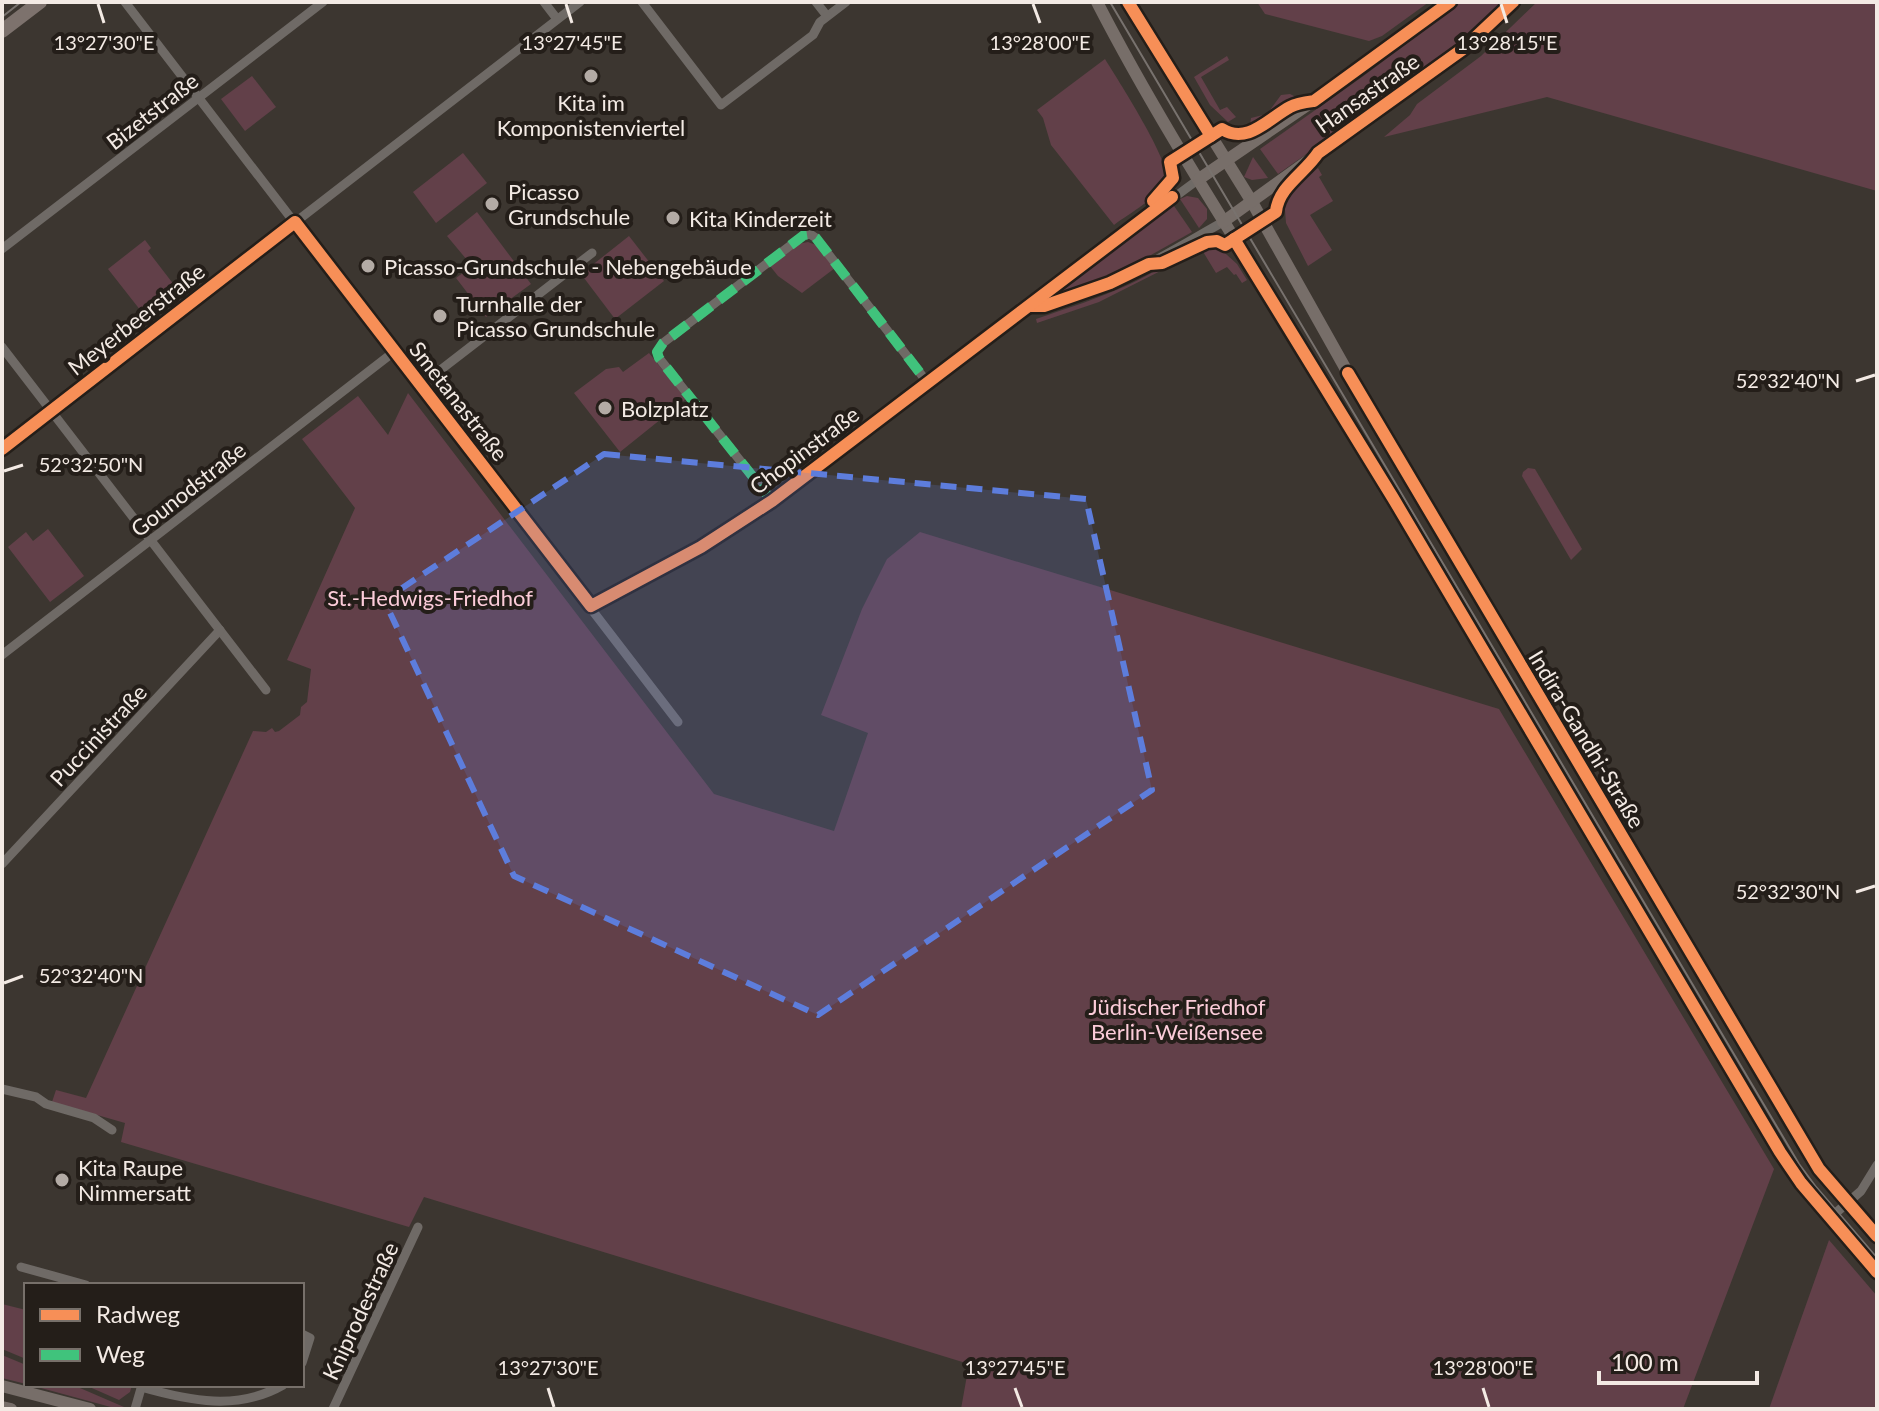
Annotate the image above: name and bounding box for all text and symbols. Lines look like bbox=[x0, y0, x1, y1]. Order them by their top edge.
text: 13°27'30"E bbox=[54, 30, 154, 54]
text: 13°27'45"E bbox=[522, 30, 622, 54]
text: 13°28'00"E bbox=[990, 30, 1090, 54]
text: 13°28'15"E bbox=[1457, 30, 1557, 54]
street label: Hansastraße bbox=[1310, 47, 1424, 139]
street label: Bizetstraße bbox=[101, 67, 203, 155]
marker: Kita im Komponistenviertel bbox=[582, 67, 600, 85]
place label: Kita im Komponistenviertel bbox=[497, 89, 685, 141]
place label: Picasso Grundschule bbox=[508, 178, 630, 230]
marker: Picasso Grundschule bbox=[483, 195, 501, 213]
place label: Kita Kinderzeit bbox=[689, 205, 832, 232]
marker: Kita Kinderzeit bbox=[664, 209, 682, 227]
place label: Picasso-Grundschule - Nebengebäude bbox=[384, 253, 752, 280]
street label: Meyerbeerstraße bbox=[62, 257, 210, 381]
marker: Picasso-Grundschule - Nebengebäude bbox=[359, 257, 377, 275]
place label: Turnhalle der Picasso Grundschule bbox=[456, 290, 655, 342]
marker: Turnhalle der Picasso Grundschule bbox=[431, 307, 449, 325]
street label: Smetanastraße bbox=[404, 336, 514, 466]
text: 52°32'40"N bbox=[1736, 368, 1840, 392]
place label: Bolzplatz bbox=[621, 395, 709, 422]
marker: Bolzplatz bbox=[596, 399, 614, 417]
street label: Chopinstraße bbox=[744, 400, 864, 500]
street label: Gounodstraße bbox=[125, 436, 251, 542]
text: 52°32'50"N bbox=[39, 452, 143, 476]
park label: St.-Hedwigs-Friedhof bbox=[327, 584, 533, 611]
street label: Indira-Gandhi-Straße bbox=[1523, 645, 1651, 833]
street label: Puccinistraße bbox=[44, 678, 152, 792]
text: 52°32'30"N bbox=[1736, 879, 1840, 903]
text: 52°32'40"N bbox=[39, 963, 143, 987]
park label: Jüdischer Friedhof Berlin-Weißensee bbox=[1089, 993, 1266, 1045]
place label: Kita Raupe Nimmersatt bbox=[78, 1154, 191, 1206]
marker: Kita Raupe Nimmersatt bbox=[53, 1171, 71, 1189]
street label: Kniprodestraße bbox=[316, 1238, 404, 1384]
legend bbox=[24, 1283, 304, 1387]
text: Radweg bbox=[96, 1299, 180, 1328]
scale bar bbox=[1599, 1335, 1757, 1385]
text: Weg bbox=[96, 1339, 145, 1368]
text: 100 m bbox=[1611, 1347, 1679, 1376]
text: 13°27'30"E bbox=[498, 1355, 598, 1379]
text: 13°27'45"E bbox=[965, 1355, 1065, 1379]
text: 13°28'00"E bbox=[1433, 1355, 1533, 1379]

